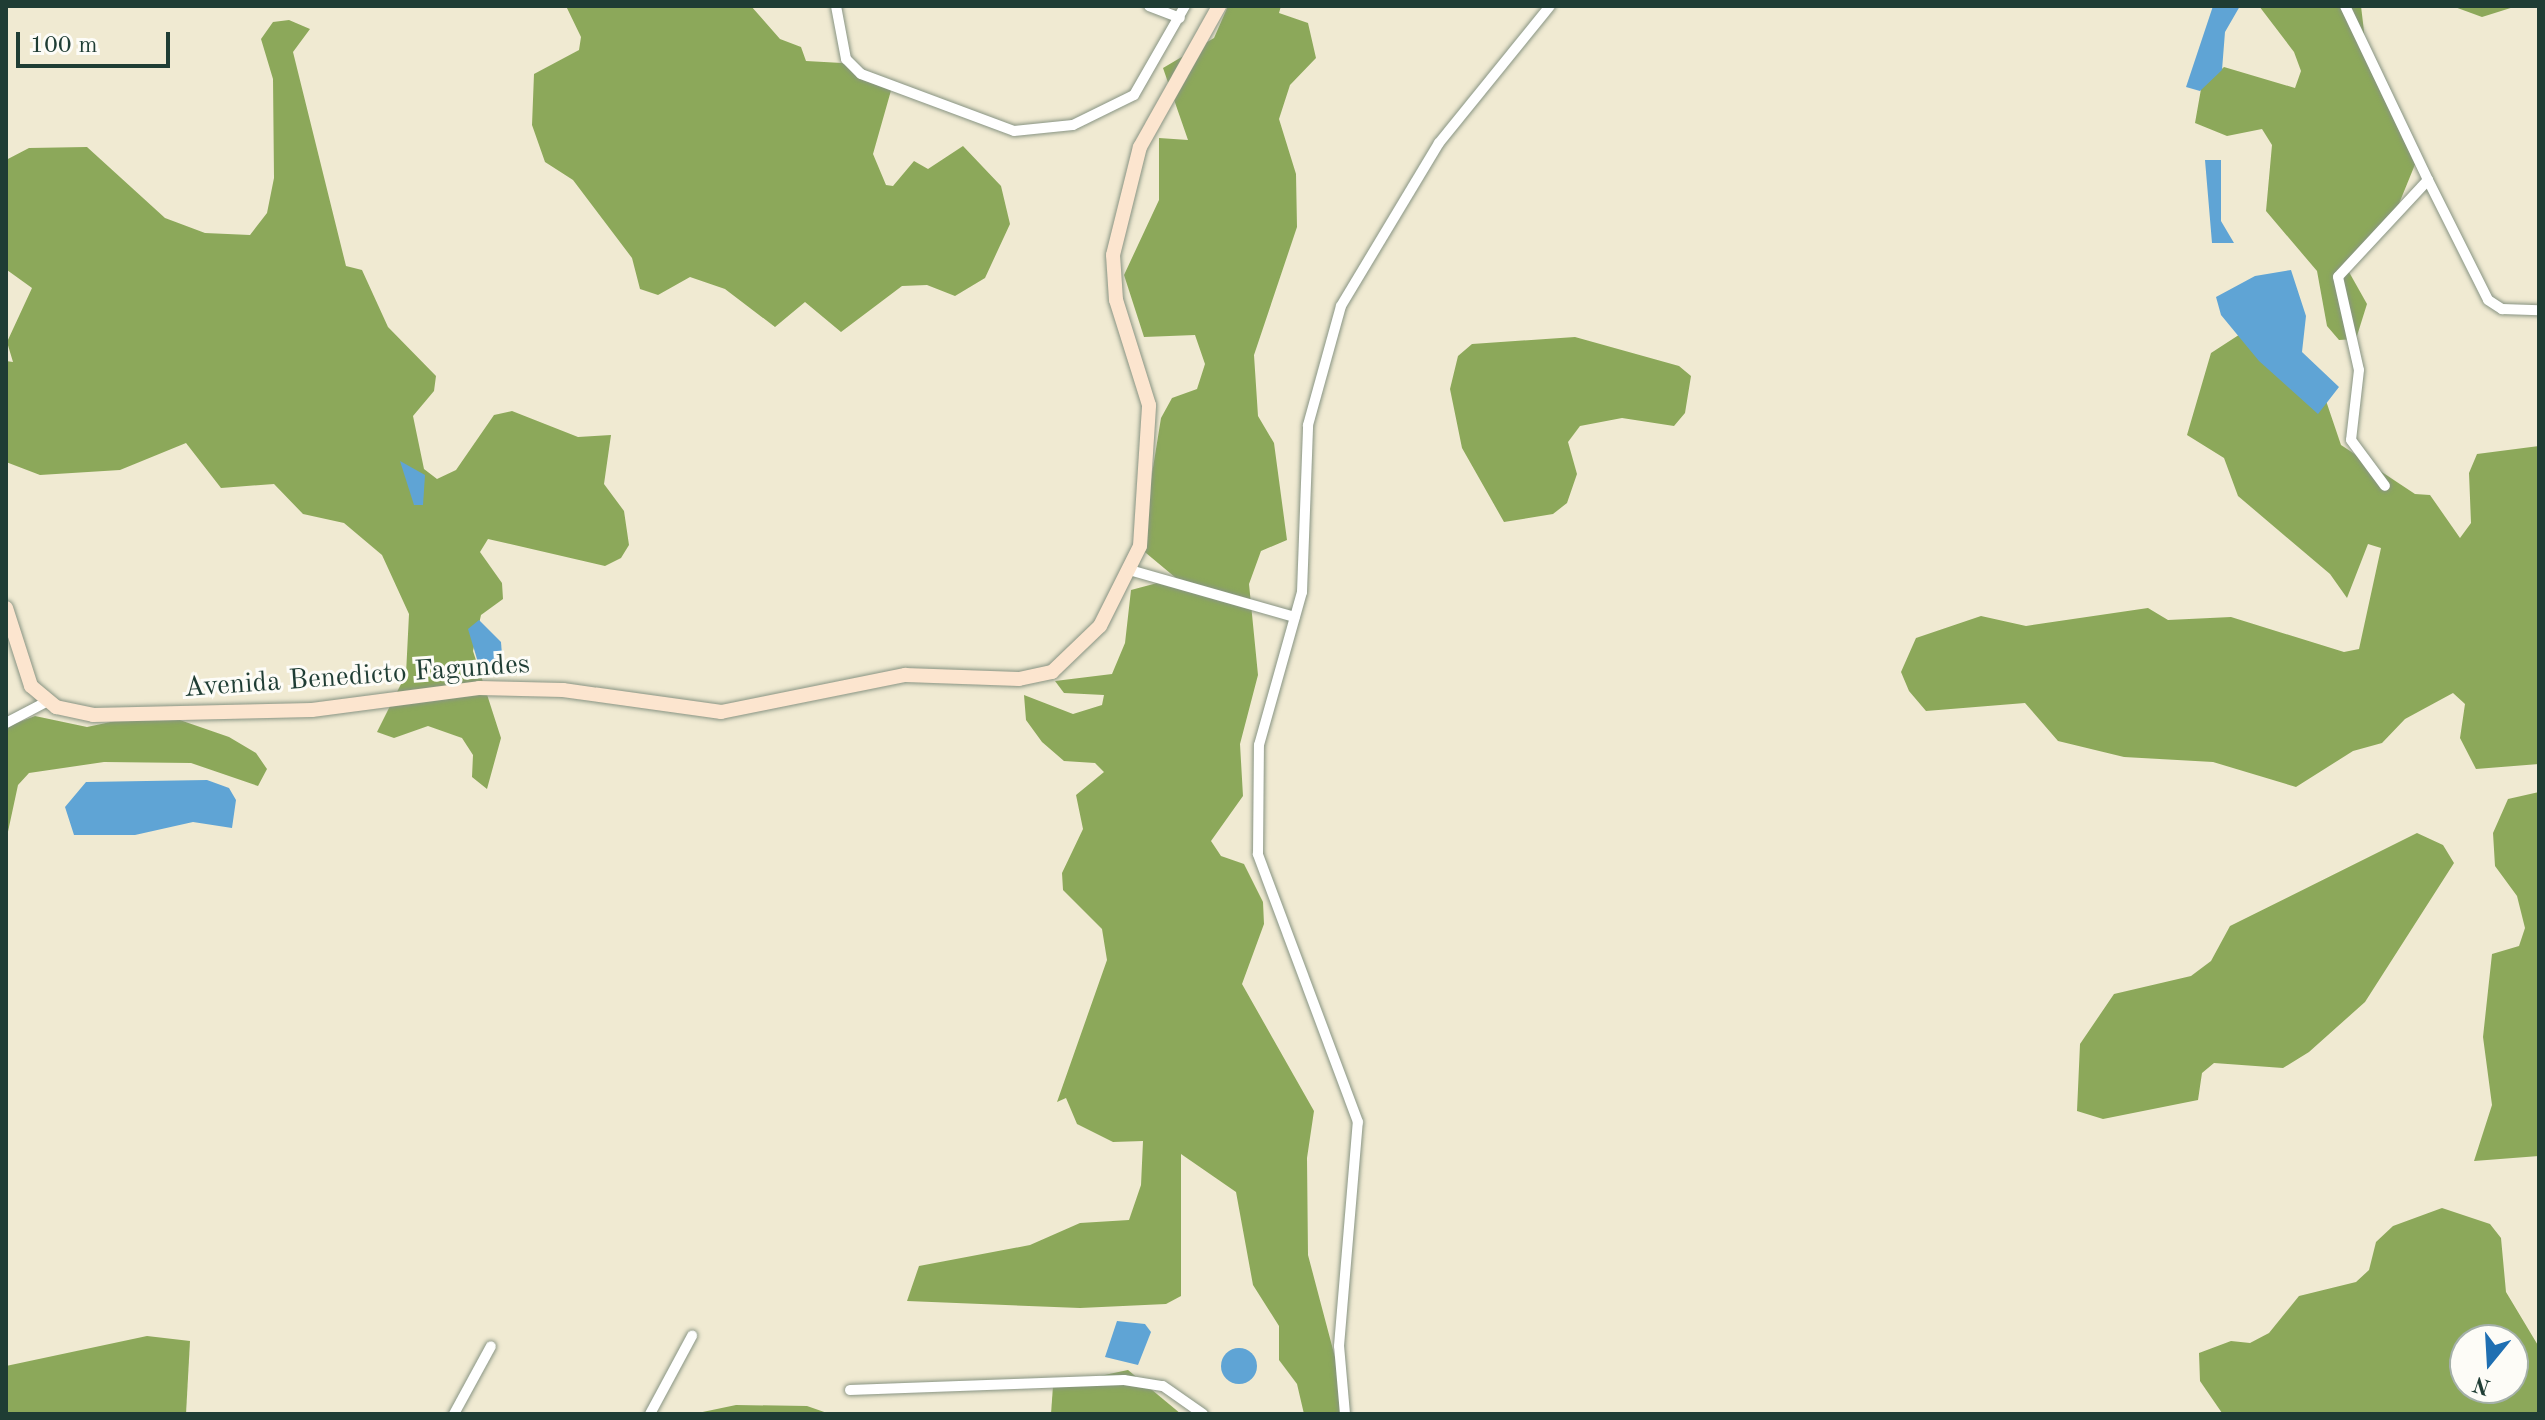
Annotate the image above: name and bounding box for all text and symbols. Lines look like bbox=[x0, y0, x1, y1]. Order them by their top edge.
scale bar bbox=[20, 16, 174, 66]
text: 100 m bbox=[30, 34, 98, 58]
street label: Avenida Benedicto Fagundes bbox=[183, 648, 531, 706]
north arrow bbox=[2449, 1324, 2529, 1404]
text: N bbox=[2471, 1372, 2494, 1398]

